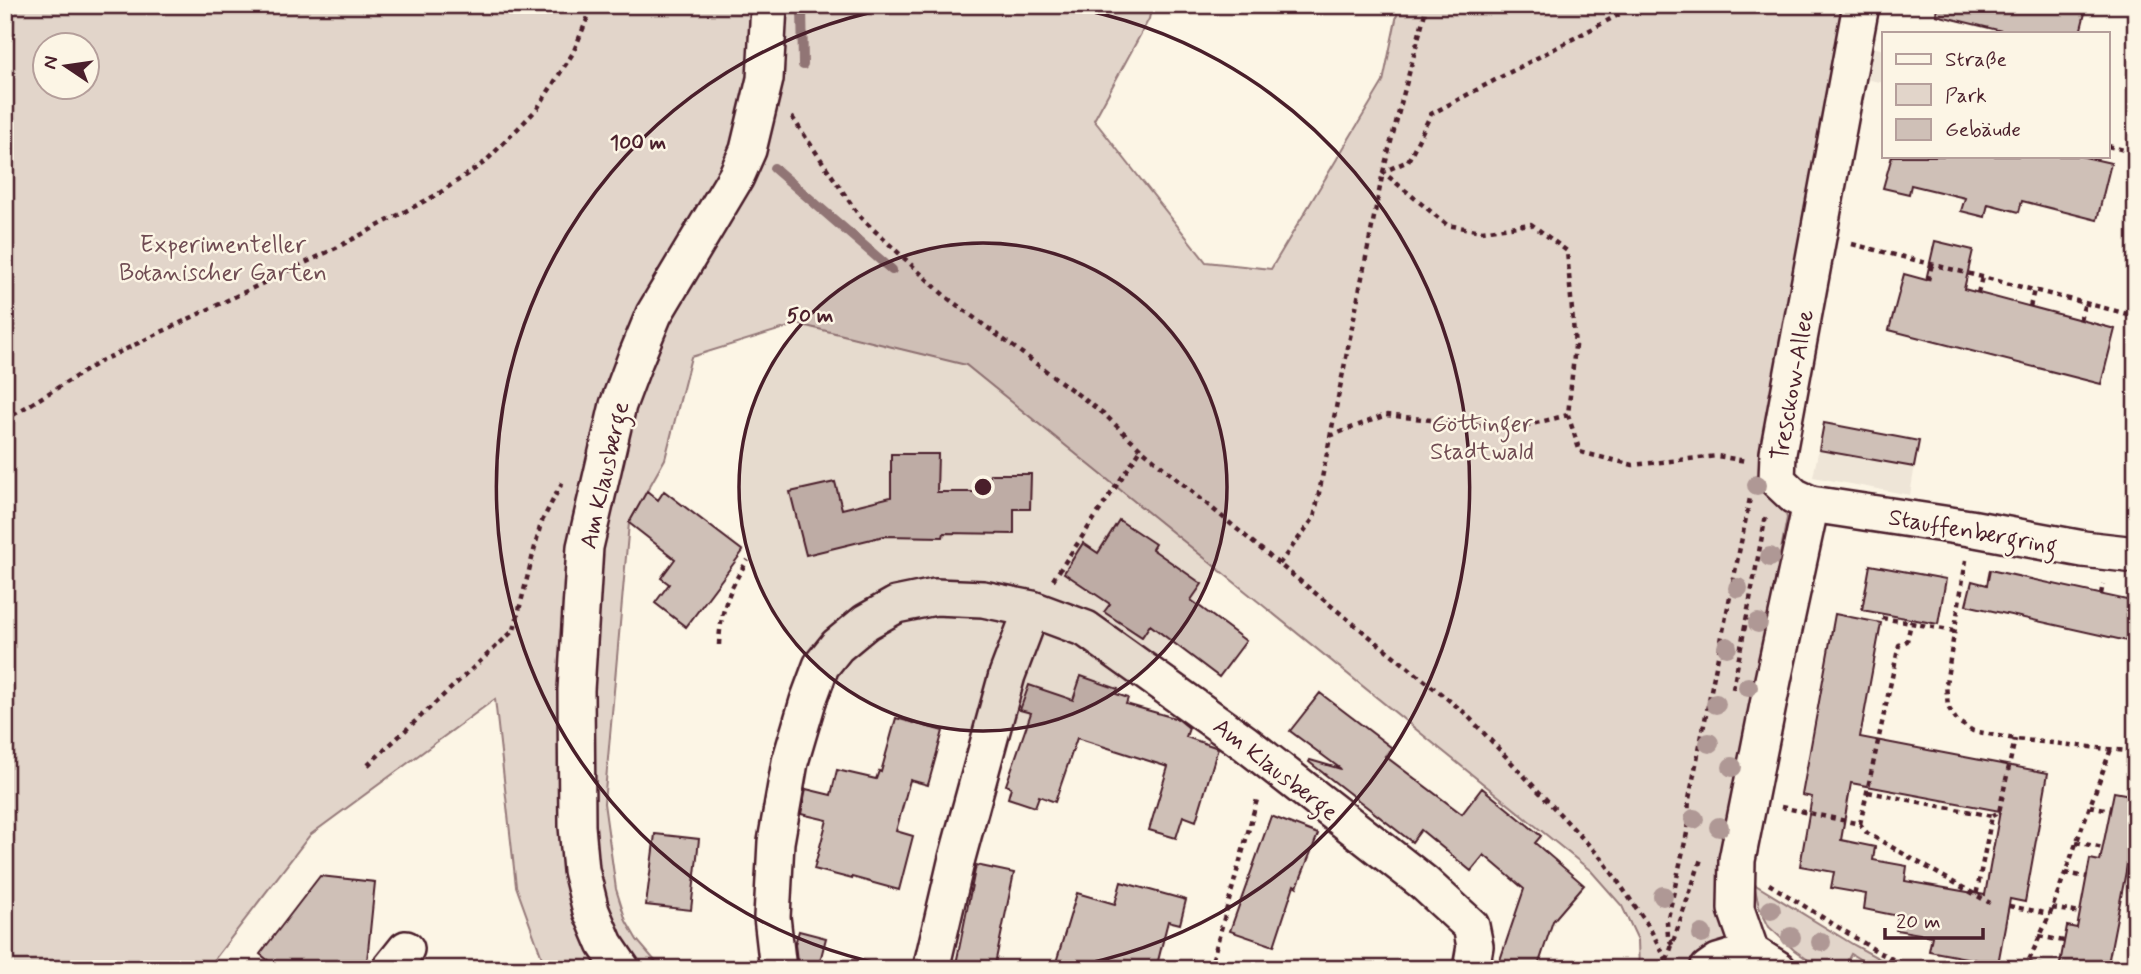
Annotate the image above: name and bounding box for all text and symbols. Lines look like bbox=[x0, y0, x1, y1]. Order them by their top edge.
north arrow bbox=[32, 32, 102, 102]
legend bbox=[1882, 32, 2110, 158]
text: Straße bbox=[1945, 46, 2007, 74]
text: N bbox=[37, 54, 65, 71]
text: Park bbox=[1945, 82, 1987, 110]
text: Gebäude bbox=[1945, 116, 2021, 144]
text: 100 m bbox=[610, 129, 666, 157]
park label: Experimenteller Botanischer Garten bbox=[119, 230, 327, 289]
text: 50 m bbox=[787, 302, 834, 330]
street label: Tresckow-Allee bbox=[1765, 307, 1822, 463]
street label: Am Klausberge bbox=[573, 398, 640, 553]
park label: Göttinger Stadtwald bbox=[1430, 409, 1534, 468]
centre of rings bbox=[971, 475, 995, 499]
street label: Stauffenbergring bbox=[1885, 502, 2060, 566]
street label: Am Klausberge bbox=[1204, 712, 1344, 831]
scale bar bbox=[1885, 897, 1983, 941]
text: 20 m bbox=[1896, 908, 1941, 936]

